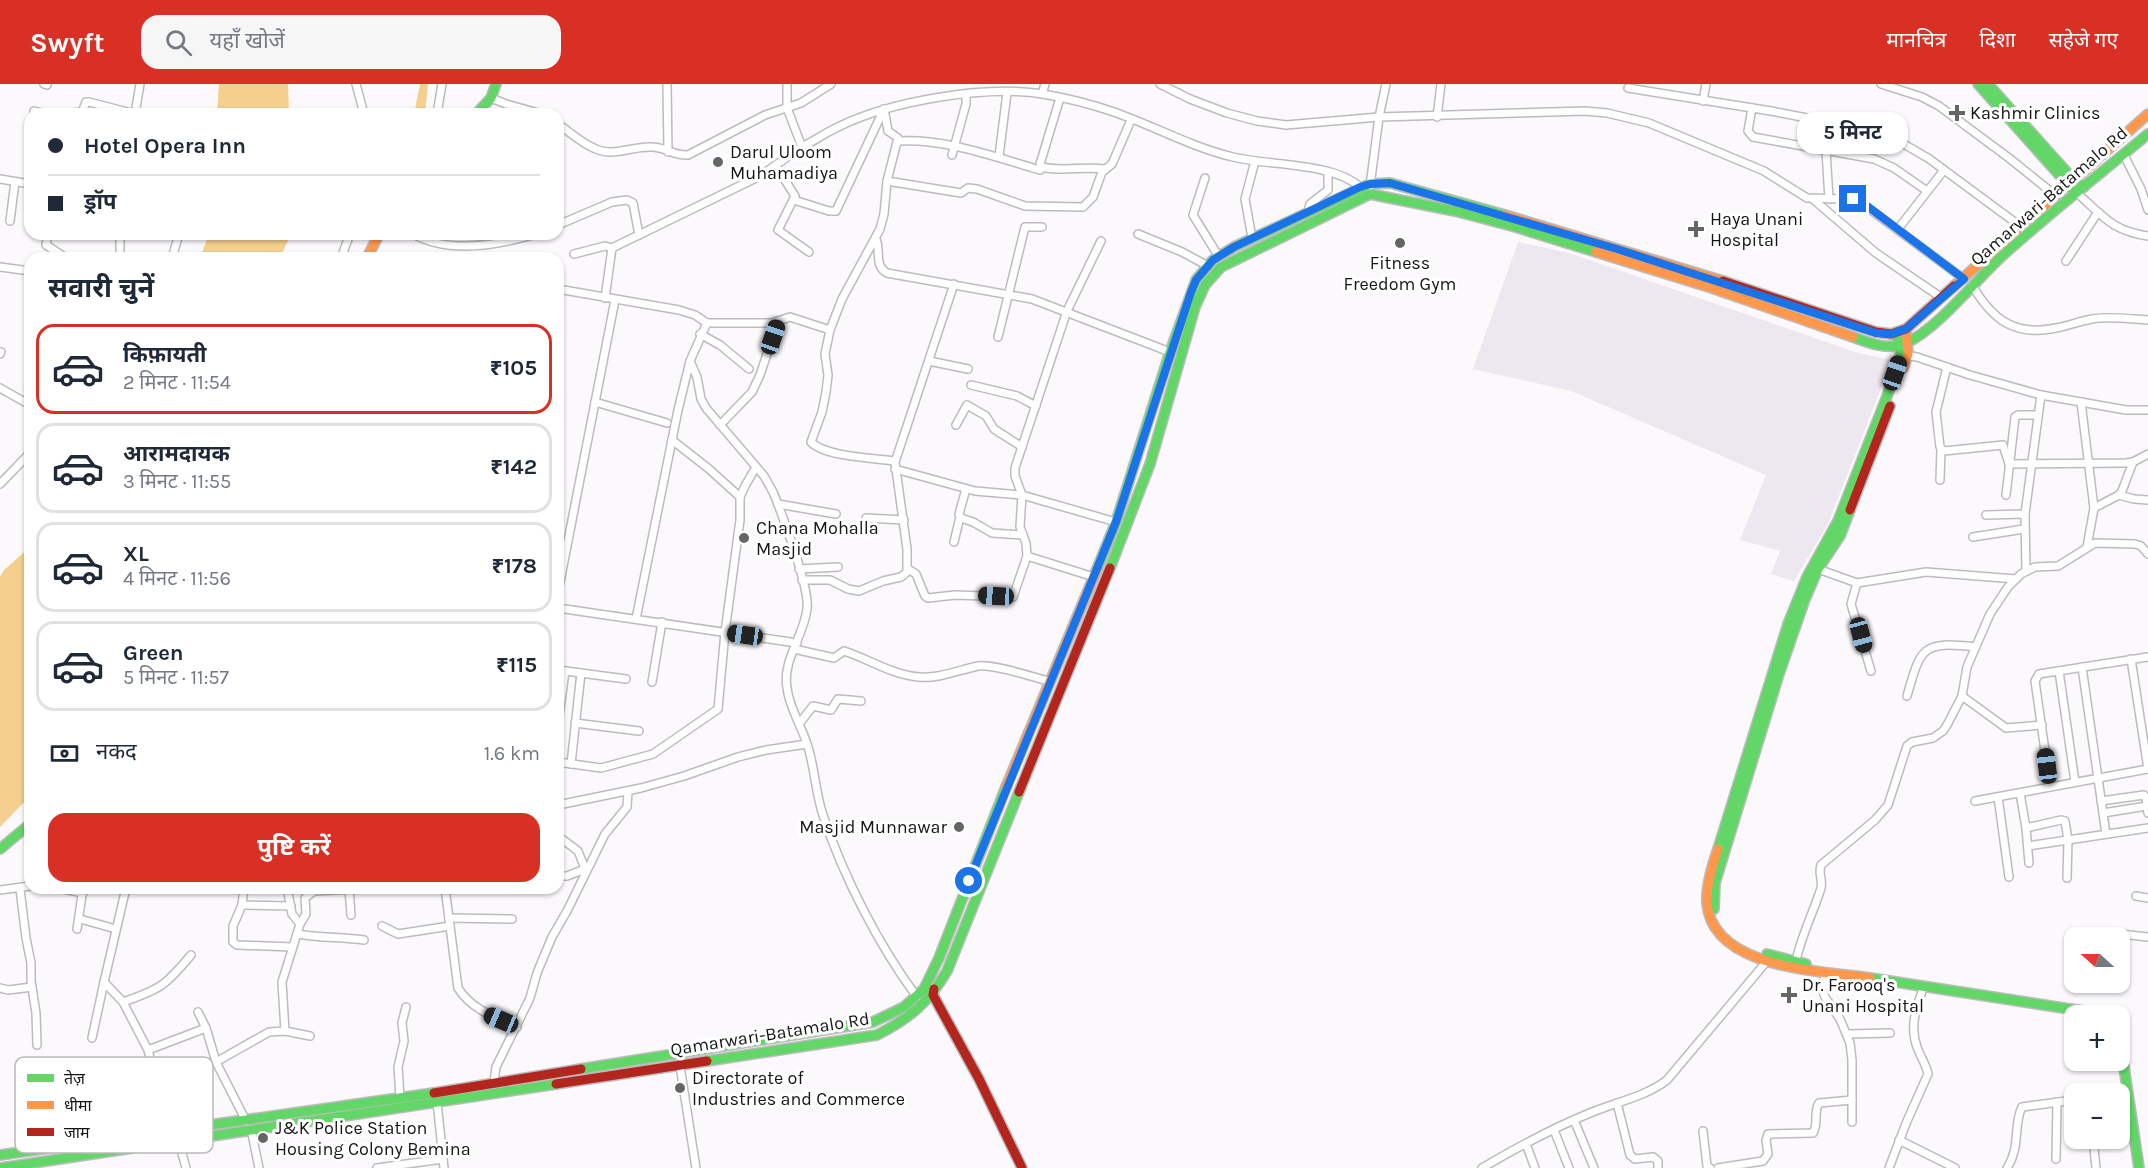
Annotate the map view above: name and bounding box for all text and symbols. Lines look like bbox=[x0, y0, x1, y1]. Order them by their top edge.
search box bbox=[141, 15, 561, 69]
text: Swyft bbox=[30, 26, 105, 59]
icon: search bbox=[162, 26, 195, 59]
text: यहाँ खोजें bbox=[210, 28, 285, 54]
text: मानचित्र bbox=[1886, 28, 1946, 52]
text: दिशा bbox=[1979, 28, 2016, 52]
text: सहेजे गए bbox=[2049, 28, 2118, 52]
place label: Kashmir Clinics bbox=[1970, 102, 2101, 124]
marker: Kashmir Clinics bbox=[1948, 104, 1966, 122]
callout: 5 मिनट bbox=[1798, 112, 1908, 154]
text: 5 मिनट bbox=[1823, 121, 1882, 144]
street label: Qamarwari-Batamalo Rd bbox=[1966, 122, 2132, 270]
text: Hotel Opera Inn bbox=[84, 133, 246, 159]
place label: Darul Uloom Muhamadiya bbox=[730, 141, 838, 184]
marker: Darul Uloom Muhamadiya bbox=[711, 155, 725, 169]
route end bbox=[1839, 185, 1866, 212]
text: ड्रॉप bbox=[84, 189, 117, 215]
place label: Haya Unani Hospital bbox=[1710, 208, 1803, 251]
marker: Haya Unani Hospital bbox=[1687, 220, 1705, 238]
marker: Fitness Freedom Gym bbox=[1393, 236, 1407, 250]
place label: Fitness Freedom Gym bbox=[1344, 252, 1456, 295]
text: सवारी चुनें bbox=[48, 272, 154, 304]
car bbox=[759, 317, 787, 357]
icon: car bbox=[51, 342, 105, 396]
text: किफ़ायती bbox=[123, 342, 207, 368]
car bbox=[1881, 353, 1909, 393]
text: ₹105 bbox=[490, 355, 537, 381]
text: 2 मिनट · 11:54 bbox=[123, 371, 231, 394]
icon: car bbox=[51, 441, 105, 495]
text: आरामदायक bbox=[123, 441, 230, 467]
text: ₹142 bbox=[490, 454, 537, 480]
text: 3 मिनट · 11:55 bbox=[123, 470, 231, 493]
place label: Chana Mohalla Masjid bbox=[756, 517, 879, 560]
marker: Chana Mohalla Masjid bbox=[737, 531, 751, 545]
icon: car bbox=[51, 540, 105, 594]
text: XL bbox=[123, 541, 149, 567]
text: ₹178 bbox=[491, 553, 537, 579]
text: 4 मिनट · 11:56 bbox=[123, 567, 231, 590]
car bbox=[978, 586, 1014, 606]
car bbox=[1848, 615, 1874, 655]
car bbox=[726, 624, 764, 646]
icon: car bbox=[51, 639, 105, 693]
text: Green bbox=[123, 640, 184, 666]
text: ₹115 bbox=[496, 652, 537, 678]
text: 5 मिनट · 11:57 bbox=[123, 666, 229, 689]
icon: cash bbox=[48, 737, 81, 770]
text: नकद bbox=[96, 739, 137, 765]
text: 1.6 km bbox=[484, 742, 540, 765]
car bbox=[2036, 747, 2058, 785]
button: पुष्टि करें bbox=[48, 813, 540, 882]
place label: Masjid Munnawar bbox=[799, 816, 947, 838]
marker: Masjid Munnawar bbox=[952, 820, 966, 834]
route start bbox=[955, 867, 982, 894]
north arrow bbox=[2064, 927, 2130, 993]
map controls bbox=[2064, 927, 2130, 1149]
place label: Dr. Farooq's Unani Hospital bbox=[1802, 974, 1924, 1017]
marker: Dr. Farooq's Unani Hospital bbox=[1780, 986, 1798, 1004]
car bbox=[481, 1005, 521, 1035]
button: + bbox=[2064, 1005, 2130, 1071]
street label: Qamarwari-Batamalo Rd bbox=[669, 1007, 871, 1061]
legend bbox=[15, 1057, 213, 1153]
place label: Directorate of Industries and Commerce bbox=[692, 1067, 905, 1110]
text: तेज़ bbox=[64, 1069, 86, 1088]
marker: Directorate of Industries and Commerce bbox=[673, 1081, 687, 1095]
button: − bbox=[2064, 1083, 2130, 1149]
text: धीमा bbox=[64, 1096, 93, 1115]
place label: J&K Police Station Housing Colony Bemina bbox=[275, 1117, 471, 1160]
text: जाम bbox=[64, 1123, 90, 1142]
marker: J&K Police Station Housing Colony Bemina bbox=[256, 1131, 270, 1145]

